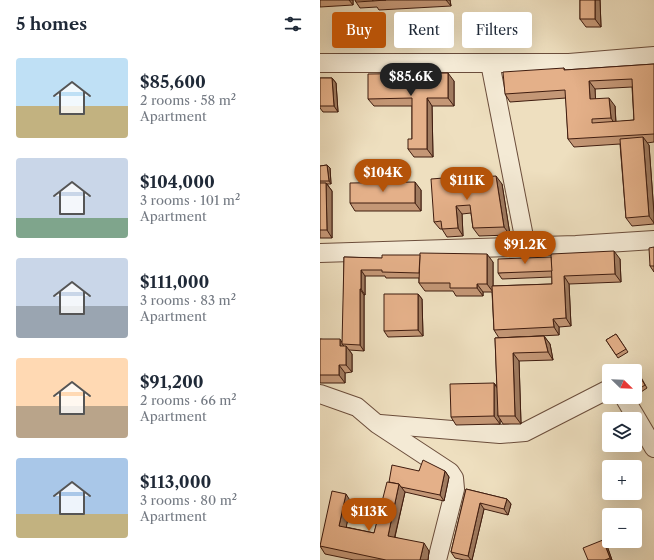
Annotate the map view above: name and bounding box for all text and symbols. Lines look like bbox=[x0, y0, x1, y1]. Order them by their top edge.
chip: Buy bbox=[332, 12, 386, 48]
chip: Rent bbox=[394, 12, 454, 48]
chip: Filters bbox=[462, 12, 532, 48]
icon: filters bbox=[282, 13, 304, 35]
text: 5 homes bbox=[16, 14, 87, 34]
pin: $85.6K bbox=[378, 63, 444, 97]
text: $85.6K bbox=[389, 68, 433, 84]
text: $85,600 bbox=[140, 72, 206, 92]
icon: home bbox=[48, 74, 96, 122]
text: 2 rooms · 58 m² bbox=[140, 92, 236, 108]
text: Apartment bbox=[140, 108, 207, 124]
pin: $104K bbox=[355, 159, 411, 193]
text: $104K bbox=[363, 164, 403, 180]
pin: $111K bbox=[439, 167, 495, 201]
text: $104,000 bbox=[140, 172, 215, 192]
text: $111K bbox=[449, 172, 485, 188]
icon: home bbox=[48, 174, 96, 222]
text: 3 rooms · 101 m² bbox=[140, 192, 240, 208]
text: Apartment bbox=[140, 208, 207, 224]
pin: $91.2K bbox=[492, 231, 558, 265]
text: $91.2K bbox=[504, 236, 546, 252]
text: $111,000 bbox=[140, 272, 209, 292]
icon: home bbox=[48, 274, 96, 322]
text: 3 rooms · 83 m² bbox=[140, 292, 236, 308]
text: Apartment bbox=[140, 308, 207, 324]
north arrow bbox=[602, 364, 642, 404]
map controls bbox=[602, 364, 642, 548]
text: $91,200 bbox=[140, 372, 204, 392]
icon: home bbox=[48, 374, 96, 422]
text: 2 rooms · 66 m² bbox=[140, 392, 237, 408]
text: Apartment bbox=[140, 408, 207, 424]
button: layers bbox=[602, 412, 642, 452]
button: + bbox=[602, 460, 642, 500]
text: $113,000 bbox=[140, 472, 211, 492]
icon: home bbox=[48, 474, 96, 522]
text: 3 rooms · 80 m² bbox=[140, 492, 237, 508]
pin: $113K bbox=[341, 498, 397, 532]
text: $113K bbox=[351, 503, 387, 519]
text: Apartment bbox=[140, 508, 207, 524]
button: − bbox=[602, 508, 642, 548]

